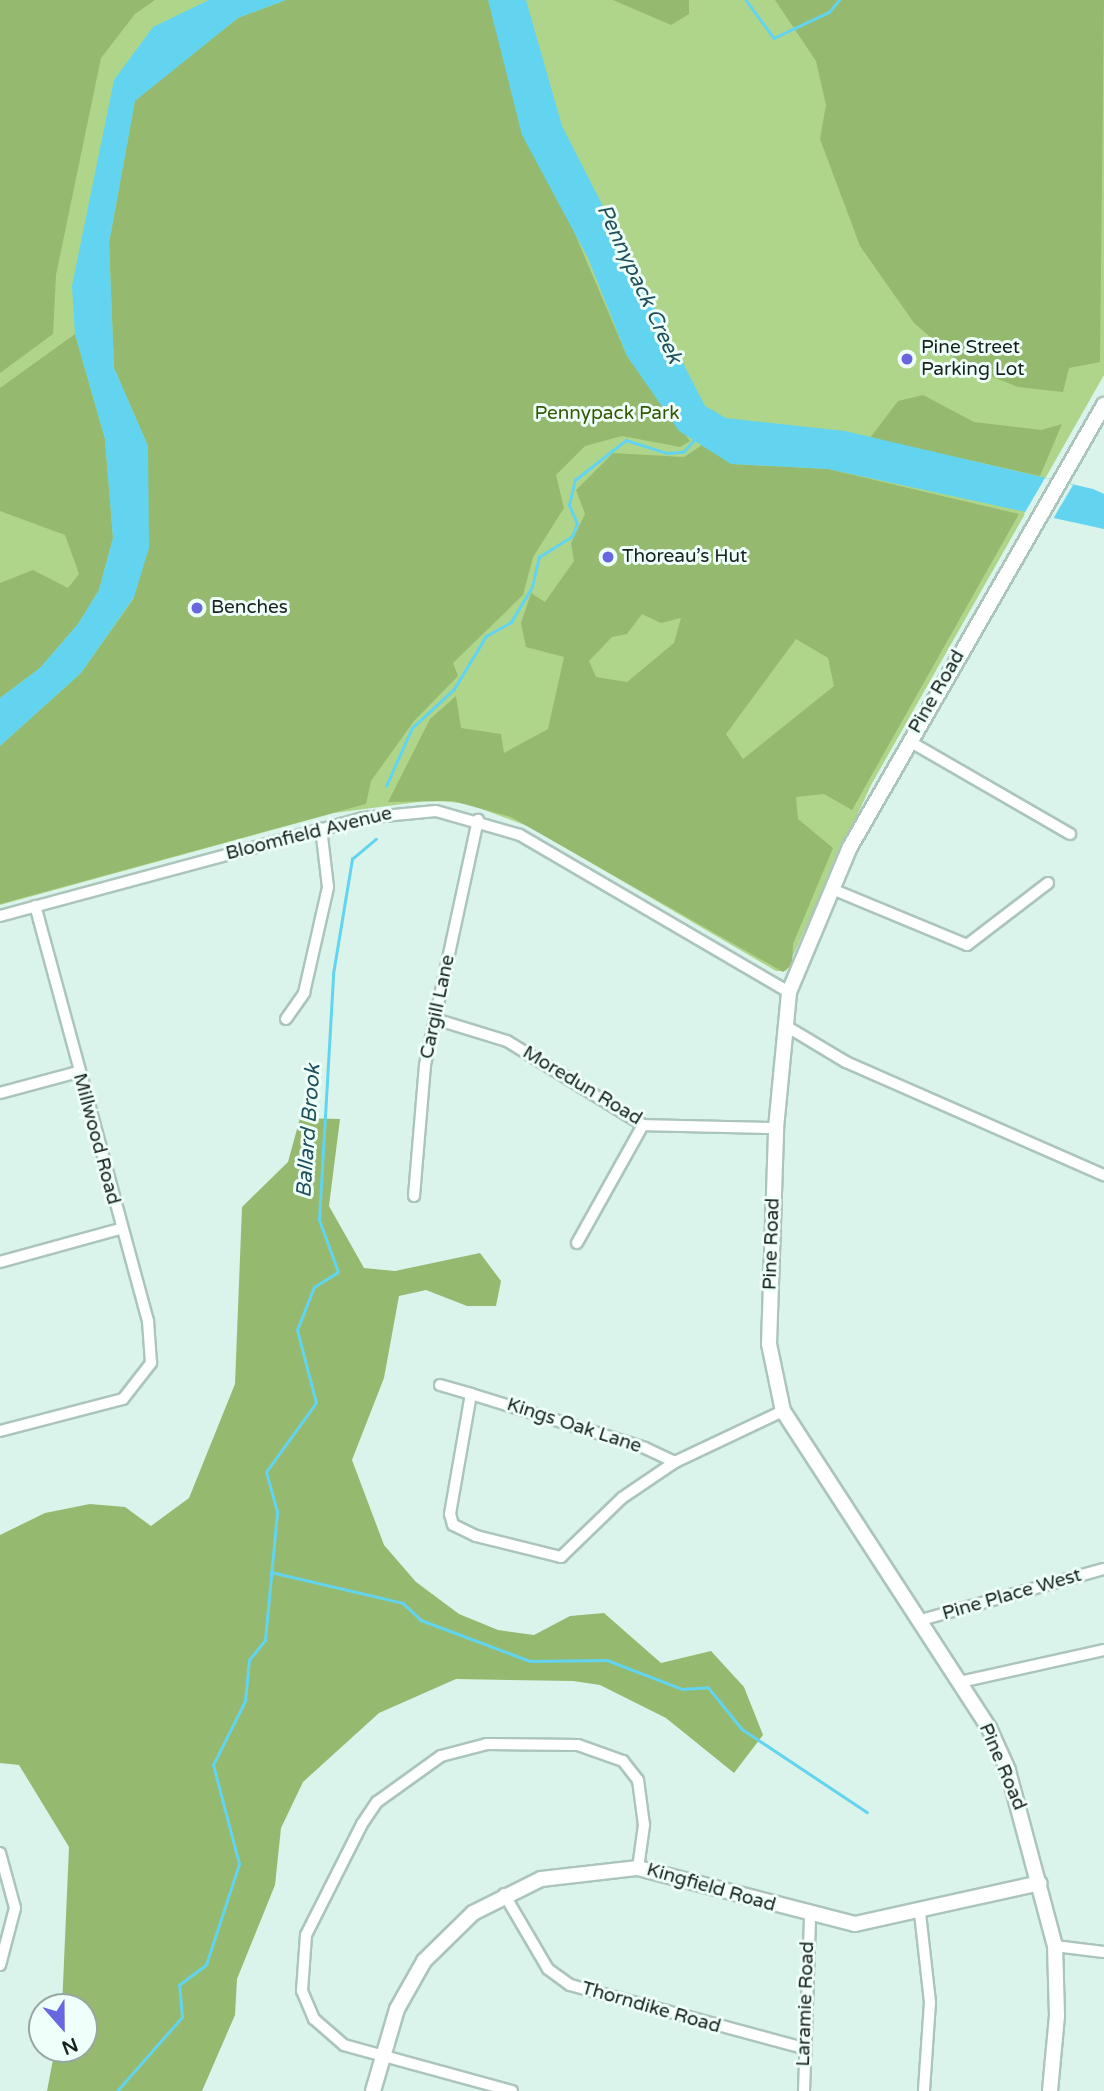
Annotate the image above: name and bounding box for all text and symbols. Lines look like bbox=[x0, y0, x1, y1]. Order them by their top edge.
water label: Pennypack Creek bbox=[591, 200, 687, 368]
place label: Pine Street Parking Lot bbox=[921, 337, 1024, 381]
marker: Pine Street Parking Lot bbox=[899, 351, 915, 367]
park label: Pennypack Park bbox=[534, 403, 680, 425]
place label: Thoreau’s Hut bbox=[622, 546, 747, 568]
marker: Thoreau’s Hut bbox=[600, 549, 616, 565]
place label: Benches bbox=[211, 597, 288, 619]
marker: Benches bbox=[189, 600, 205, 616]
street label: Pine Road bbox=[904, 646, 970, 738]
street label: Bloomfield Avenue bbox=[223, 802, 395, 866]
street label: Cargill Lane bbox=[416, 953, 460, 1061]
street label: Moredun Road bbox=[518, 1041, 646, 1131]
water label: Ballard Brook bbox=[292, 1063, 326, 1199]
street label: Millwood Road bbox=[68, 1071, 124, 1207]
street label: Pine Road bbox=[759, 1197, 785, 1291]
street label: Kings Oak Lane bbox=[504, 1393, 644, 1459]
street label: Pine Place West bbox=[940, 1564, 1084, 1626]
street label: Pine Road bbox=[973, 1720, 1031, 1814]
street label: Kingfield Road bbox=[644, 1859, 778, 1917]
street label: Laramie Road bbox=[792, 1941, 820, 2067]
street label: Thorndike Road bbox=[579, 1977, 723, 2039]
north arrow bbox=[28, 1993, 98, 2063]
text: N bbox=[59, 2033, 81, 2059]

